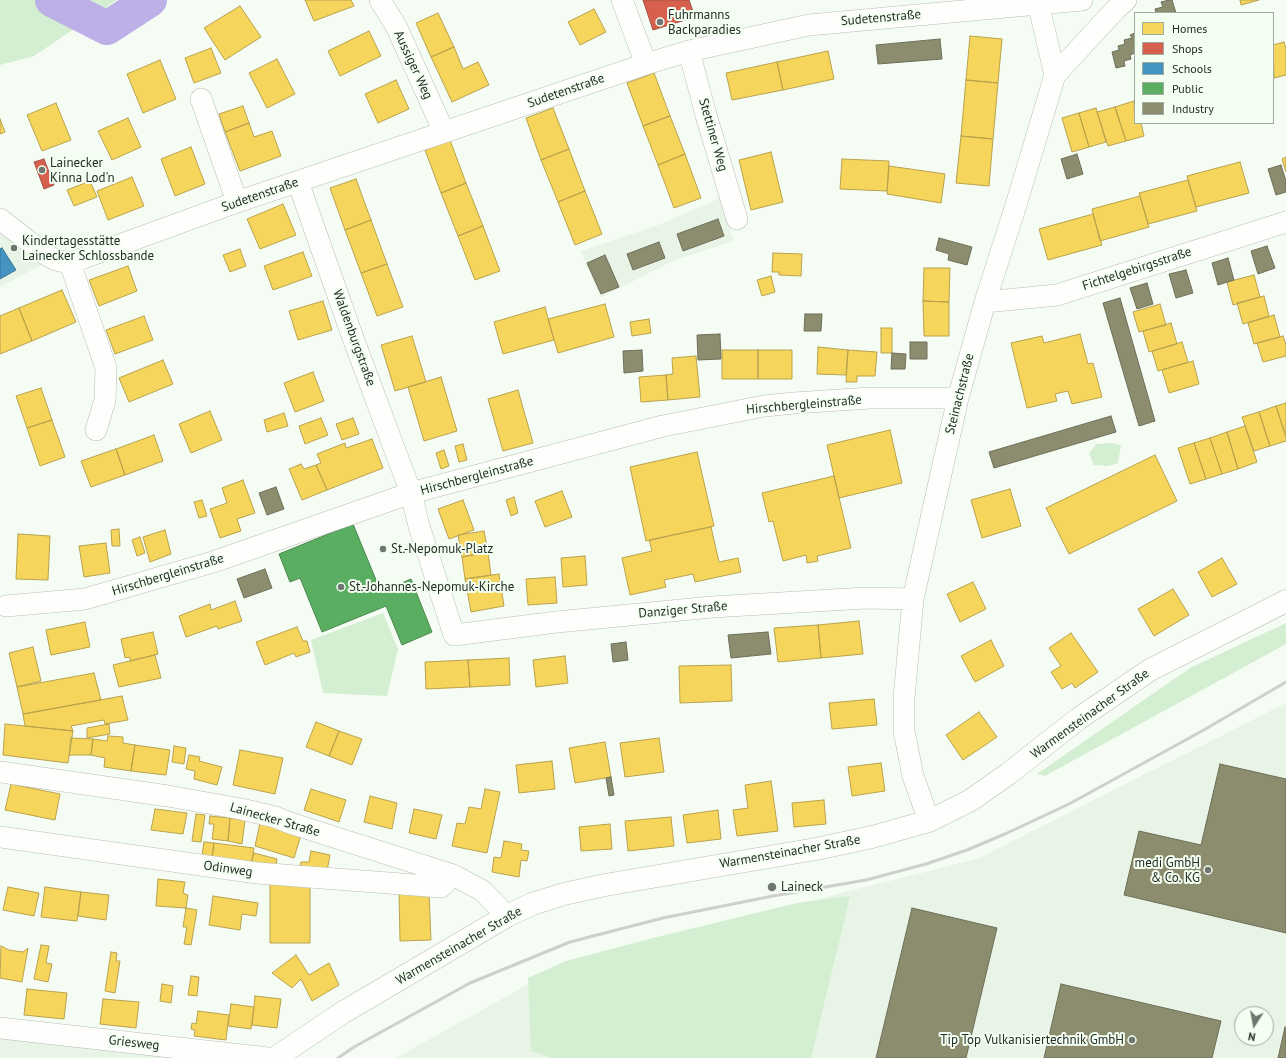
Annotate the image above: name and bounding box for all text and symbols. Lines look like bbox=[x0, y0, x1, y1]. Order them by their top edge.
place label: Fuhrmanns Backparadies bbox=[668, 7, 741, 38]
street label: Sudetenstraße bbox=[840, 7, 922, 29]
legend bbox=[1134, 12, 1274, 124]
marker: Fuhrmanns Backparadies bbox=[655, 17, 665, 27]
text: Homes bbox=[1172, 21, 1207, 36]
street label: Aussiger Weg bbox=[390, 28, 436, 102]
text: Shops bbox=[1172, 41, 1203, 56]
text: Schools bbox=[1172, 61, 1212, 76]
street label: Sudetenstraße bbox=[525, 71, 607, 111]
text: Public bbox=[1172, 81, 1203, 96]
street label: Stettiner Weg bbox=[695, 97, 731, 173]
text: Industry bbox=[1172, 101, 1214, 116]
place label: Lainecker Kinna Lod'n bbox=[50, 155, 115, 186]
marker: Lainecker Kinna Lod'n bbox=[37, 165, 47, 175]
street label: Sudetenstraße bbox=[219, 175, 301, 215]
place label: Kindertagesstätte Lainecker Schlossbande bbox=[22, 233, 154, 264]
marker: Kindertagesstätte Lainecker Schlossbande bbox=[9, 243, 19, 253]
street label: Fichtelgebirgsstraße bbox=[1080, 244, 1194, 294]
street label: Waldenburgstraße bbox=[329, 288, 379, 388]
street label: Steinachstraße bbox=[942, 352, 978, 436]
street label: Hirschbergleinstraße bbox=[745, 392, 863, 418]
street label: Hirschbergleinstraße bbox=[419, 453, 535, 499]
place label: St.-Nepomuk-Platz bbox=[391, 541, 493, 557]
marker: St.-Nepomuk-Platz bbox=[378, 544, 388, 554]
street label: Hirschbergleinstraße bbox=[110, 551, 226, 599]
place label: St.-Johannes-Nepomuk-Kirche bbox=[349, 579, 514, 595]
marker: St.-Johannes-Nepomuk-Kirche bbox=[336, 582, 346, 592]
street label: Danziger Straße bbox=[638, 598, 728, 622]
street label: Warmensteinacher Straße bbox=[1028, 666, 1152, 762]
street label: Lainecker Straße bbox=[228, 800, 322, 840]
street label: Warmensteinacher Straße bbox=[718, 832, 862, 872]
place label: medi GmbH & Co. KG bbox=[1135, 855, 1200, 886]
street label: Odinweg bbox=[202, 858, 254, 880]
marker: medi GmbH & Co. KG bbox=[1203, 865, 1213, 875]
place label: Laineck bbox=[781, 879, 823, 895]
marker: Laineck bbox=[766, 881, 778, 893]
street label: Warmensteinacher Straße bbox=[393, 904, 525, 988]
north arrow bbox=[1234, 1006, 1274, 1046]
text: N bbox=[1247, 1029, 1257, 1044]
place label: Tip Top Vulkanisiertechnik GmbH bbox=[940, 1032, 1124, 1048]
street label: Griesweg bbox=[108, 1033, 160, 1053]
marker: Tip Top Vulkanisiertechnik GmbH bbox=[1127, 1035, 1137, 1045]

